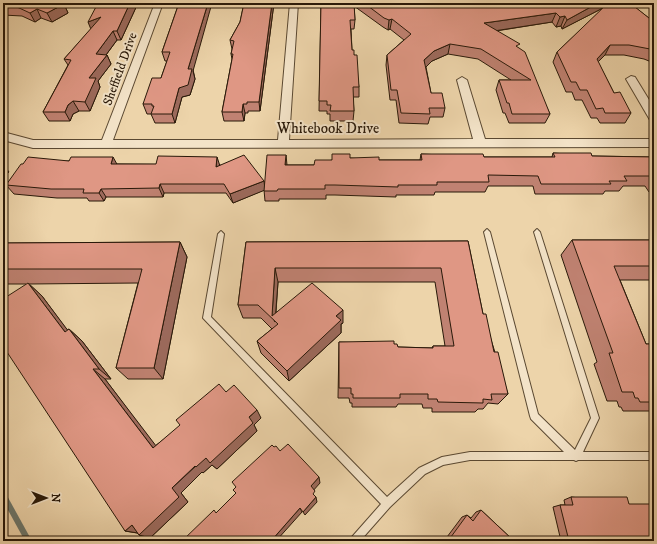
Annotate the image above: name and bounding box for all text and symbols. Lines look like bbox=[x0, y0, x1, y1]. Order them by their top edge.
street label: Sheffield Drive bbox=[99, 30, 141, 108]
street label: Whitebook Drive bbox=[276, 119, 379, 138]
north arrow bbox=[26, 478, 66, 518]
text: N bbox=[48, 493, 62, 503]

